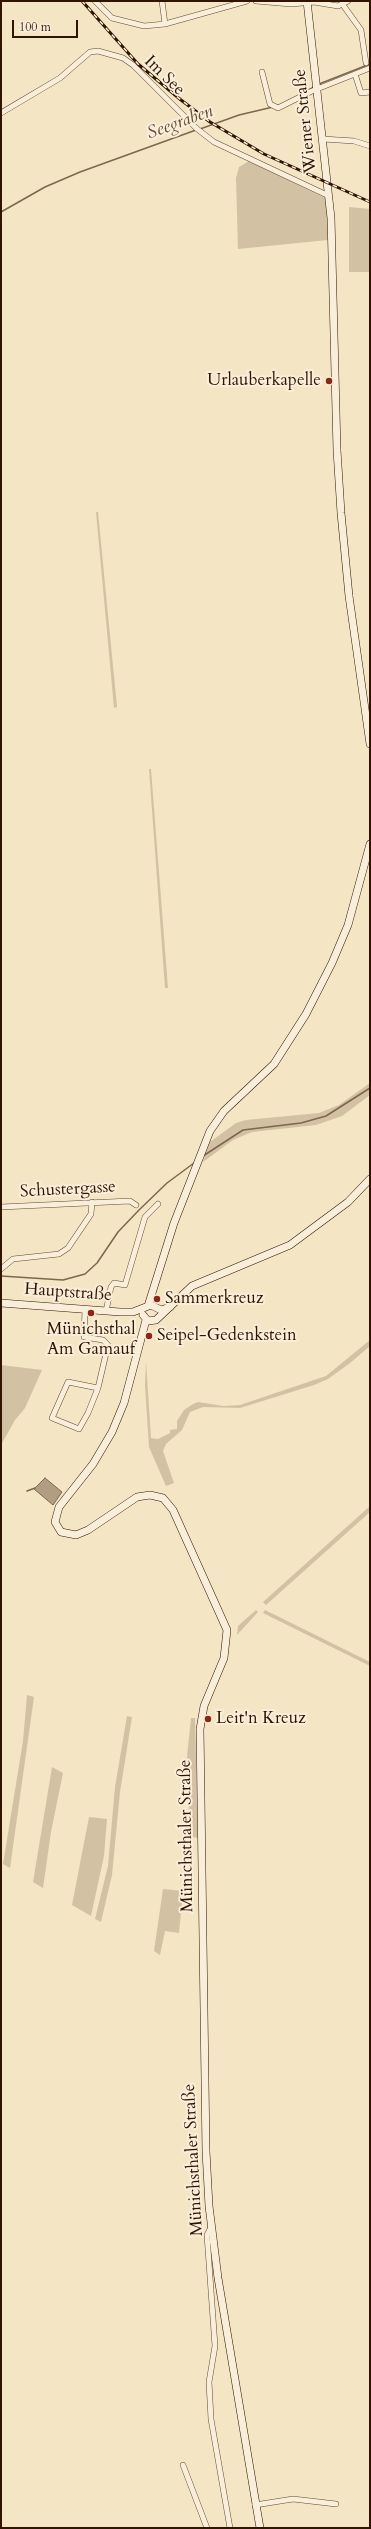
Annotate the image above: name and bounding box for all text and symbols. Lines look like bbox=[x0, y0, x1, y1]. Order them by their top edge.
scale bar bbox=[14, 12, 80, 38]
text: 100 m bbox=[19, 19, 51, 35]
street label: Im See bbox=[139, 52, 189, 100]
street label: Wiener Straße bbox=[290, 68, 322, 174]
water label: Seegraben bbox=[144, 101, 216, 145]
place label: Urlauberkapelle bbox=[207, 371, 321, 391]
marker: Urlauberkapelle bbox=[324, 376, 334, 386]
street label: Schustergasse bbox=[20, 1177, 116, 1203]
street label: Hauptstraße bbox=[24, 1280, 112, 1306]
place label: Sammerkreuz bbox=[165, 1289, 263, 1309]
marker: Sammerkreuz bbox=[152, 1294, 162, 1304]
marker: Münichsthal Am Gamauf bbox=[86, 1308, 96, 1318]
place label: Münichsthal Am Gamauf bbox=[47, 1320, 135, 1360]
place label: Seipel-Gedenkstein bbox=[157, 1326, 297, 1346]
marker: Seipel-Gedenkstein bbox=[144, 1331, 154, 1341]
place label: Leit'n Kreuz bbox=[216, 1709, 306, 1729]
marker: Leit'n Kreuz bbox=[203, 1714, 213, 1724]
street label: Münichsthaler Straße bbox=[175, 1759, 199, 1913]
street label: Münichsthaler Straße bbox=[180, 2083, 208, 2237]

